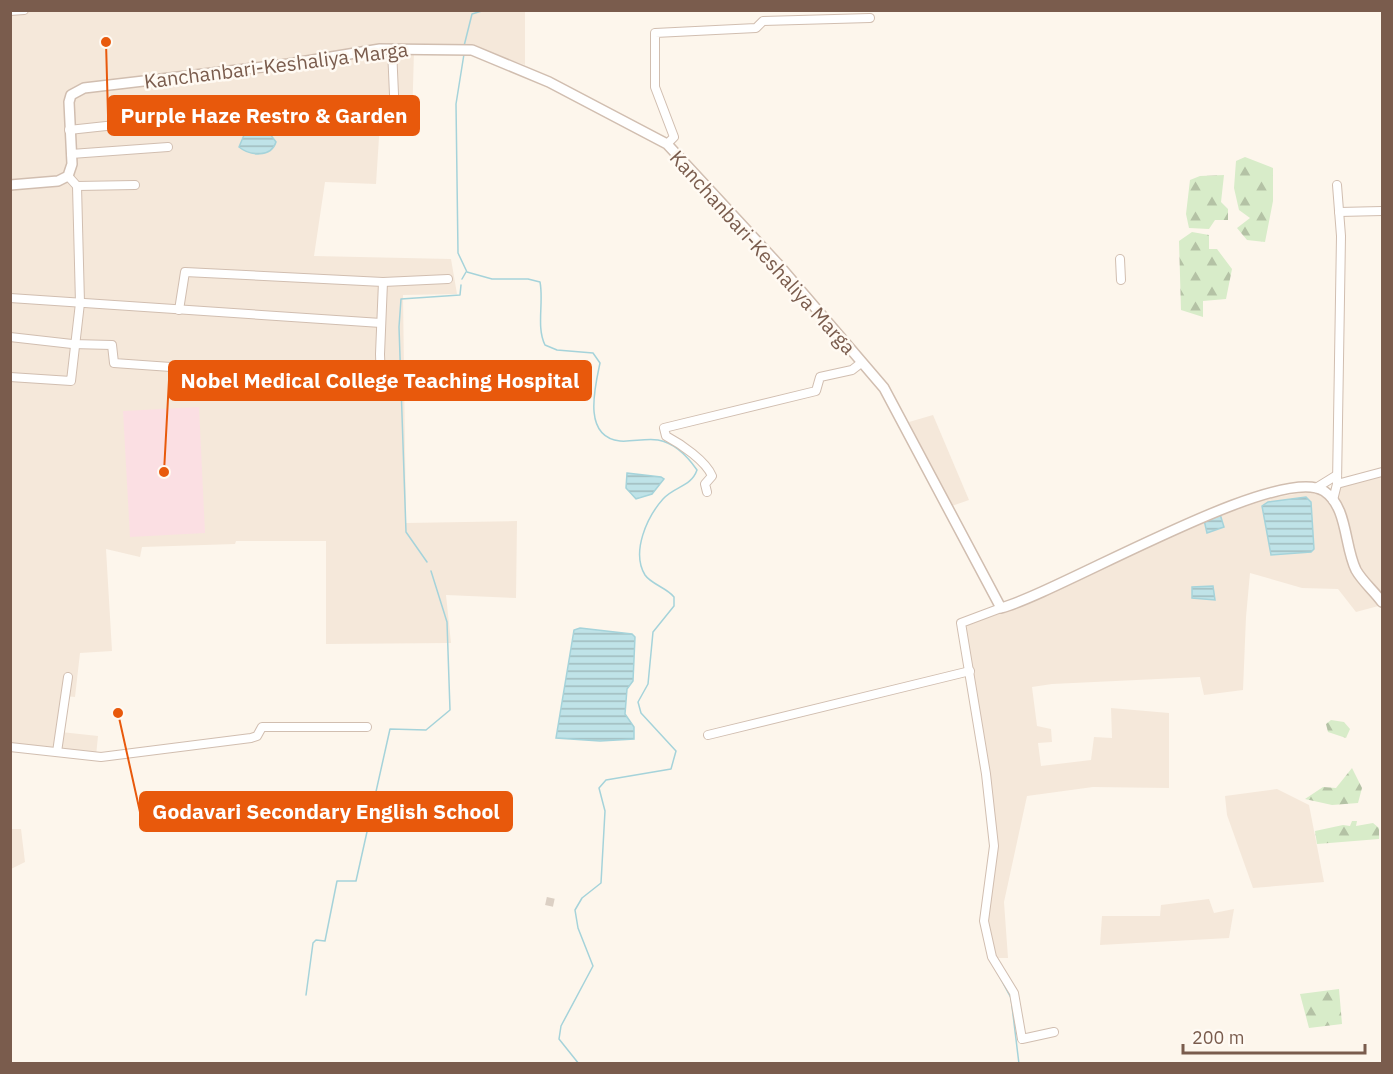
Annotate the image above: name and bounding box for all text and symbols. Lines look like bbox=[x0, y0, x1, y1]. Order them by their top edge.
street label: Kanchanbari-Keshaliya Marga bbox=[142, 35, 410, 95]
callout: Purple Haze Restro & Garden bbox=[108, 96, 419, 135]
text: Purple Haze Restro & Garden bbox=[120, 101, 408, 129]
street label: Kanchanbari-Keshaliya Marga bbox=[664, 144, 862, 360]
callout: Nobel Medical College Teaching Hospital bbox=[169, 361, 591, 400]
text: Nobel Medical College Teaching Hospital bbox=[181, 366, 579, 394]
callout: Godavari Secondary English School bbox=[140, 792, 512, 831]
text: Godavari Secondary English School bbox=[152, 797, 500, 825]
scale bar bbox=[1183, 1017, 1364, 1055]
text: 200 m bbox=[1192, 1026, 1244, 1049]

